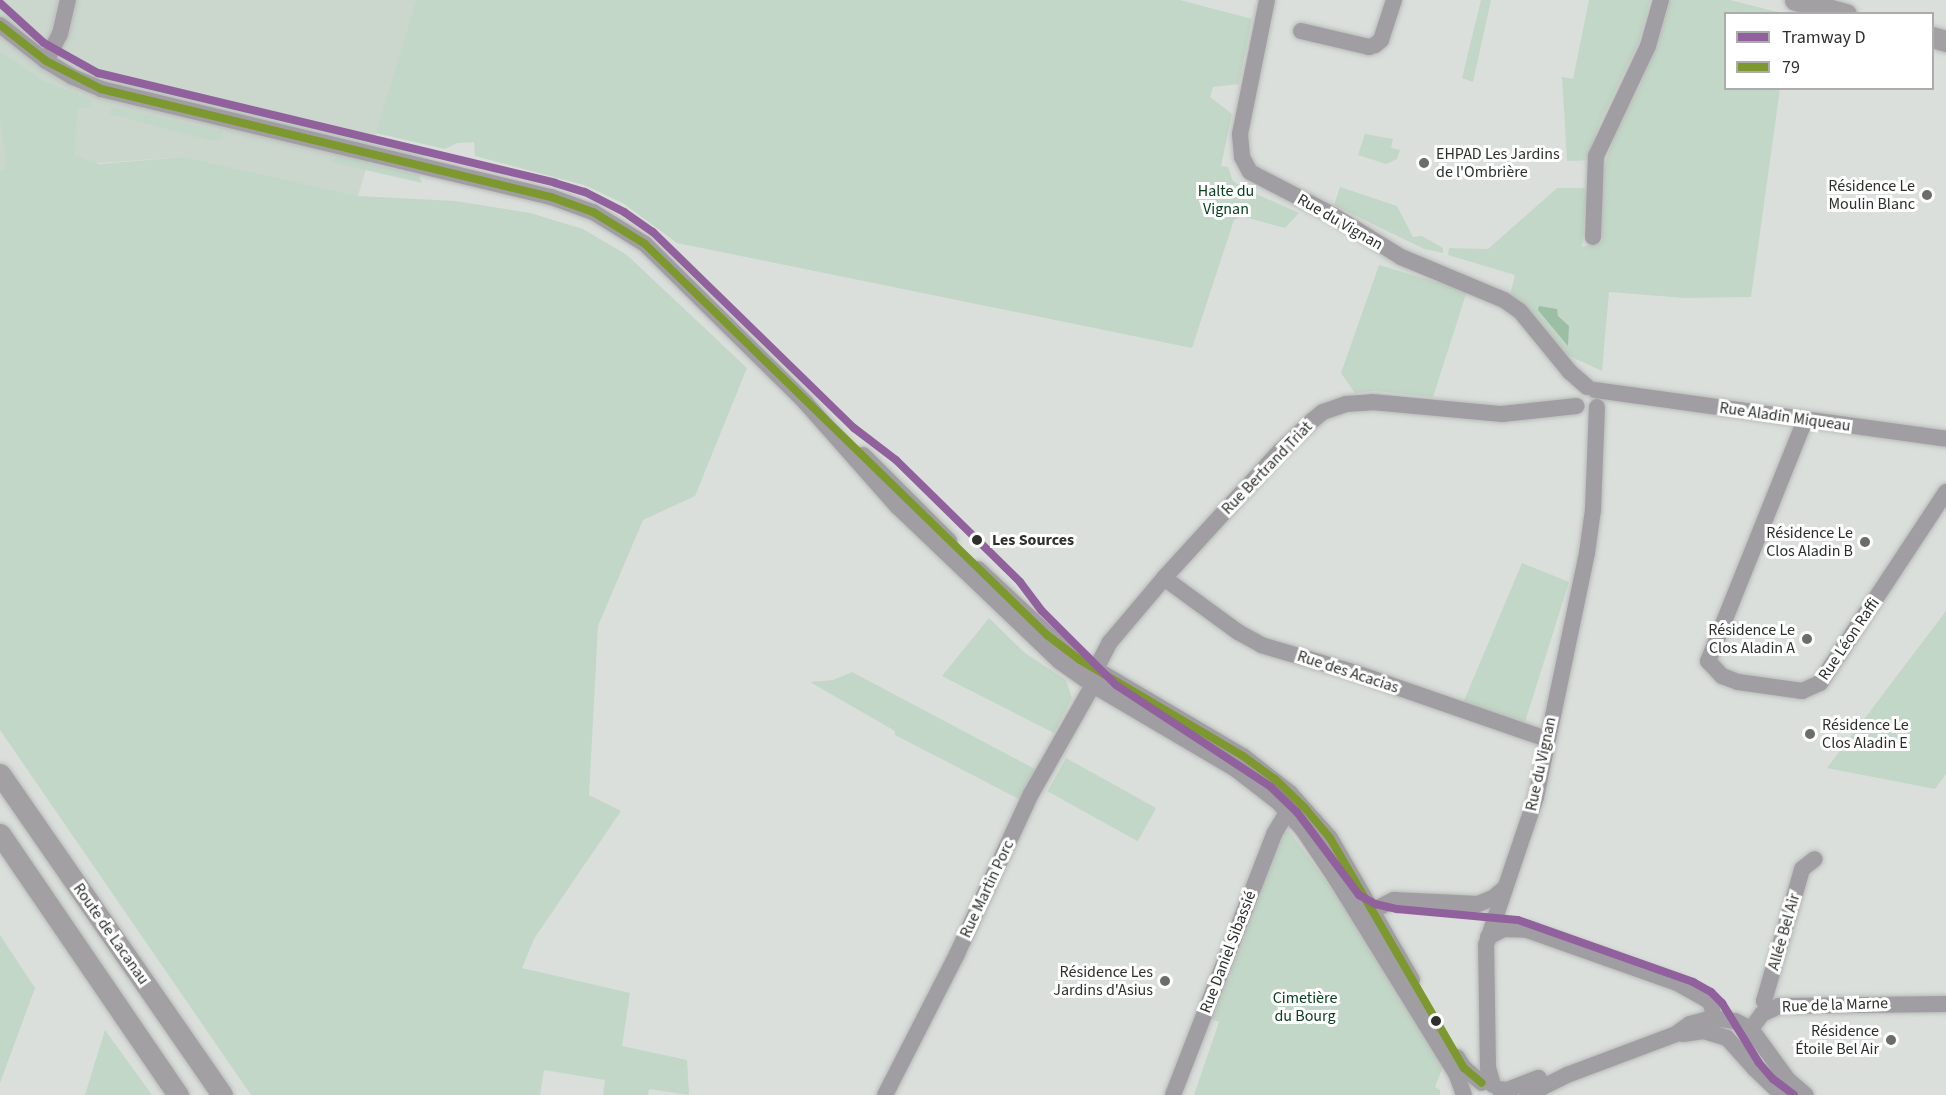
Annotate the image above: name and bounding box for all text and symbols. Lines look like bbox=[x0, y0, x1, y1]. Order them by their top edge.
legend bbox=[1724, 12, 1934, 90]
text: Tramway D bbox=[1782, 25, 1866, 50]
text: 79 bbox=[1782, 55, 1800, 80]
place label: EHPAD Les Jardins de l'Ombrière bbox=[1436, 144, 1560, 182]
marker: EHPAD Les Jardins de l'Ombrière bbox=[1417, 156, 1431, 170]
place label: Résidence Le Moulin Blanc bbox=[1828, 176, 1915, 214]
park label: Halte du Vignan bbox=[1198, 181, 1254, 219]
marker: Résidence Le Moulin Blanc bbox=[1920, 188, 1934, 202]
street label: Rue du Vignan bbox=[1294, 190, 1386, 254]
street label: Rue Aladin Miqueau bbox=[1718, 398, 1852, 436]
street label: Rue Bertrand Triat bbox=[1218, 417, 1316, 519]
place label: Résidence Le Clos Aladin B bbox=[1766, 523, 1853, 561]
marker: Les Sources bbox=[967, 530, 987, 550]
place label: Les Sources bbox=[992, 530, 1074, 550]
marker: Résidence Le Clos Aladin B bbox=[1858, 535, 1872, 549]
street label: Rue Léon Raffi bbox=[1814, 594, 1884, 684]
place label: Résidence Le Clos Aladin A bbox=[1708, 620, 1795, 658]
marker: Résidence Le Clos Aladin A bbox=[1800, 632, 1814, 646]
street label: Rue des Acacias bbox=[1295, 647, 1401, 697]
street label: Rue du Vignan bbox=[1522, 715, 1560, 813]
place label: Résidence Le Clos Aladin E bbox=[1822, 715, 1909, 753]
marker: Résidence Le Clos Aladin E bbox=[1803, 727, 1817, 741]
street label: Rue Martin Porc bbox=[956, 837, 1018, 941]
street label: Route de Lacanau bbox=[69, 880, 153, 988]
street label: Rue Daniel Sibassié bbox=[1196, 888, 1260, 1016]
street label: Allée Bel Air bbox=[1764, 892, 1804, 972]
place label: Résidence Les Jardins d'Asius bbox=[1053, 962, 1153, 1000]
marker: Résidence Les Jardins d'Asius bbox=[1158, 974, 1172, 988]
park label: Cimetière du Bourg bbox=[1273, 988, 1337, 1026]
street label: Rue de la Marne bbox=[1782, 994, 1888, 1016]
unlabelled marker bbox=[1430, 1015, 1442, 1027]
place label: Résidence Étoile Bel Air bbox=[1795, 1021, 1879, 1059]
marker: Résidence Étoile Bel Air bbox=[1884, 1033, 1898, 1047]

